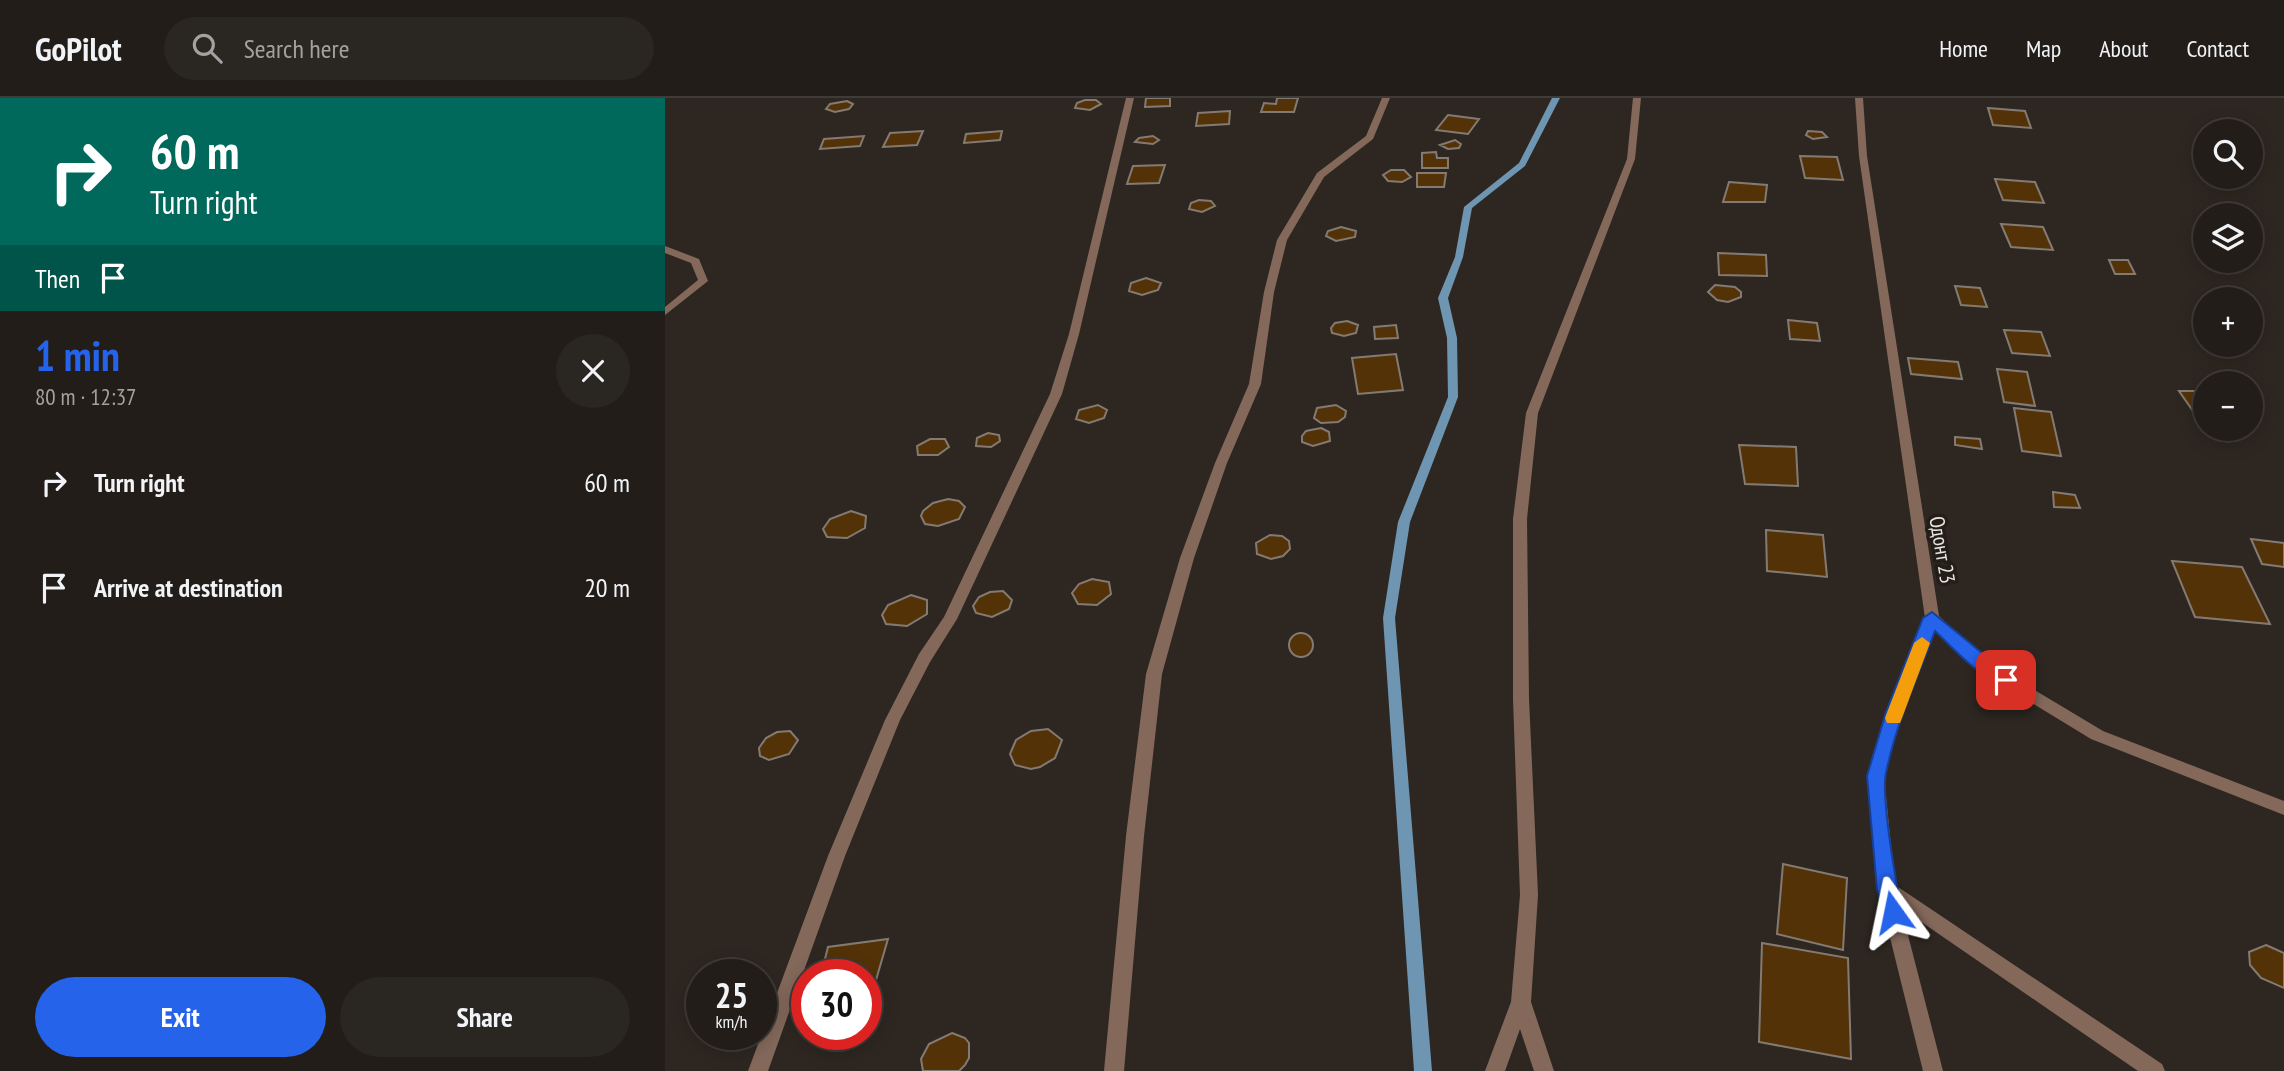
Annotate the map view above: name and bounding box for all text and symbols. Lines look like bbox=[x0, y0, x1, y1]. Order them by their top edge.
search box bbox=[164, 17, 654, 80]
text: GoPilot bbox=[35, 27, 122, 70]
icon: search bbox=[188, 29, 226, 67]
text: Search here bbox=[244, 32, 349, 65]
text: Home bbox=[1939, 33, 1988, 64]
text: Map bbox=[2026, 33, 2061, 64]
text: About bbox=[2099, 33, 2148, 64]
text: Contact bbox=[2186, 33, 2249, 64]
text: 60 m bbox=[150, 119, 239, 183]
map controls bbox=[2193, 119, 2263, 441]
button: search bbox=[2193, 119, 2263, 189]
icon: right bbox=[35, 126, 126, 217]
text: Turn right bbox=[150, 181, 258, 223]
button: layers bbox=[2193, 203, 2263, 273]
icon: arrive bbox=[94, 259, 132, 297]
text: Then bbox=[35, 262, 80, 295]
button: + bbox=[2193, 287, 2263, 357]
text: 1 min bbox=[35, 328, 120, 383]
button: close bbox=[556, 334, 630, 408]
button: − bbox=[2193, 371, 2263, 441]
text: 80 m · 12:37 bbox=[35, 382, 136, 411]
icon: right bbox=[35, 464, 73, 502]
text: Turn right bbox=[94, 466, 185, 499]
text: 60 m bbox=[584, 466, 630, 499]
street label: Одонт 23 bbox=[1923, 514, 1962, 586]
icon: arrive bbox=[35, 569, 73, 607]
text: Arrive at destination bbox=[94, 571, 283, 604]
text: 20 m bbox=[584, 571, 630, 604]
pin bbox=[1976, 650, 2036, 710]
icon: arrive bbox=[1987, 661, 2025, 699]
position arrow bbox=[1856, 875, 1930, 949]
speed limit sign: 30 bbox=[791, 959, 882, 1050]
text: 25 bbox=[715, 972, 748, 1018]
button: Exit bbox=[35, 977, 326, 1057]
button: Share bbox=[340, 977, 630, 1057]
text: km/h bbox=[716, 1010, 747, 1033]

